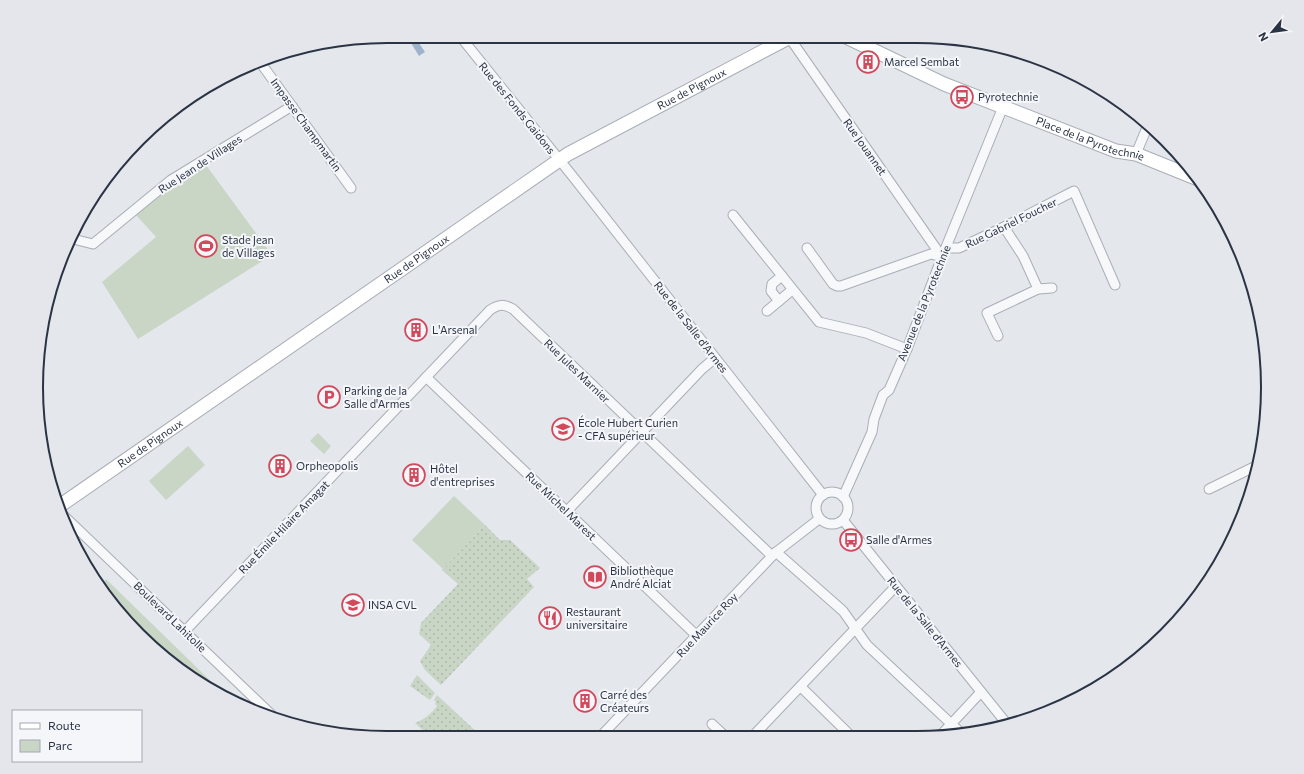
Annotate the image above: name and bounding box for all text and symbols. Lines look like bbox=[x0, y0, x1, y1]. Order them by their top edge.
north arrow bbox=[1252, 12, 1292, 52]
text: N bbox=[1255, 30, 1271, 44]
building icon: Marcel Sembat bbox=[855, 49, 881, 75]
place label: Marcel Sembat bbox=[884, 55, 960, 68]
street label: Rue des Fonds Gaidons bbox=[476, 59, 558, 156]
street label: Rue de Pignoux bbox=[655, 65, 728, 112]
street label: Impasse Champmartin bbox=[268, 76, 345, 174]
bus stop icon: Pyrotechnie bbox=[949, 84, 975, 110]
place label: Pyrotechnie bbox=[978, 90, 1038, 103]
street label: Place de la Pyrotechnie bbox=[1034, 114, 1147, 163]
street label: Rue Jouannet bbox=[840, 116, 890, 178]
street label: Rue Jean de Villages bbox=[155, 132, 245, 196]
street label: Rue Gabriel Foucher bbox=[963, 194, 1059, 250]
street label: Rue de Pignoux bbox=[381, 231, 451, 286]
sports icon: Stade Jean de Villages bbox=[193, 233, 219, 259]
place label: Stade Jean de Villages bbox=[222, 233, 275, 259]
street label: Avenue de la Pyrotechnie bbox=[894, 243, 953, 363]
street label: Rue de la Salle d'Armes bbox=[652, 278, 731, 375]
building icon: L'Arsenal bbox=[403, 317, 429, 343]
place label: L'Arsenal bbox=[432, 323, 477, 336]
street label: Rue Jules Marnier bbox=[541, 336, 613, 406]
parking icon: Parking de la Salle d'Armes bbox=[316, 384, 342, 410]
place label: Parking de la Salle d'Armes bbox=[344, 384, 410, 410]
place label: École Hubert Curien - CFA supérieur bbox=[578, 415, 678, 442]
street label: Rue de Pignoux bbox=[115, 416, 185, 470]
school or university icon: École Hubert Curien - CFA supérieur bbox=[550, 416, 576, 442]
building icon: Orpheopolis bbox=[267, 453, 293, 479]
place label: Orpheopolis bbox=[296, 459, 358, 472]
building icon: Hôtel d'entreprises bbox=[401, 462, 427, 488]
place label: Hôtel d'entreprises bbox=[430, 462, 495, 488]
street label: Rue Michel Marest bbox=[523, 469, 600, 543]
street label: Rue Émile Hilaire Amagat bbox=[235, 476, 332, 576]
bus stop icon: Salle d'Armes bbox=[838, 527, 864, 553]
place label: Salle d'Armes bbox=[866, 533, 932, 546]
library icon: Bibliothèque André Alciat bbox=[582, 564, 608, 590]
place label: Bibliothèque André Alciat bbox=[610, 564, 674, 590]
street label: Rue de la Salle d'Armes bbox=[885, 574, 966, 669]
street label: Boulevard Lahitolle bbox=[131, 579, 209, 655]
street label: Rue Maurice Roy bbox=[673, 590, 740, 660]
school or university icon: INSA CVL bbox=[340, 592, 366, 618]
place label: INSA CVL bbox=[368, 598, 417, 611]
restaurant icon: Restaurant universitaire bbox=[537, 605, 563, 631]
place label: Restaurant universitaire bbox=[566, 605, 628, 631]
building icon: Carré des Créateurs bbox=[572, 688, 598, 714]
place label: Carré des Créateurs bbox=[600, 688, 649, 714]
legend bbox=[12, 710, 142, 762]
text: Route bbox=[48, 718, 81, 732]
text: Parc bbox=[48, 738, 72, 752]

